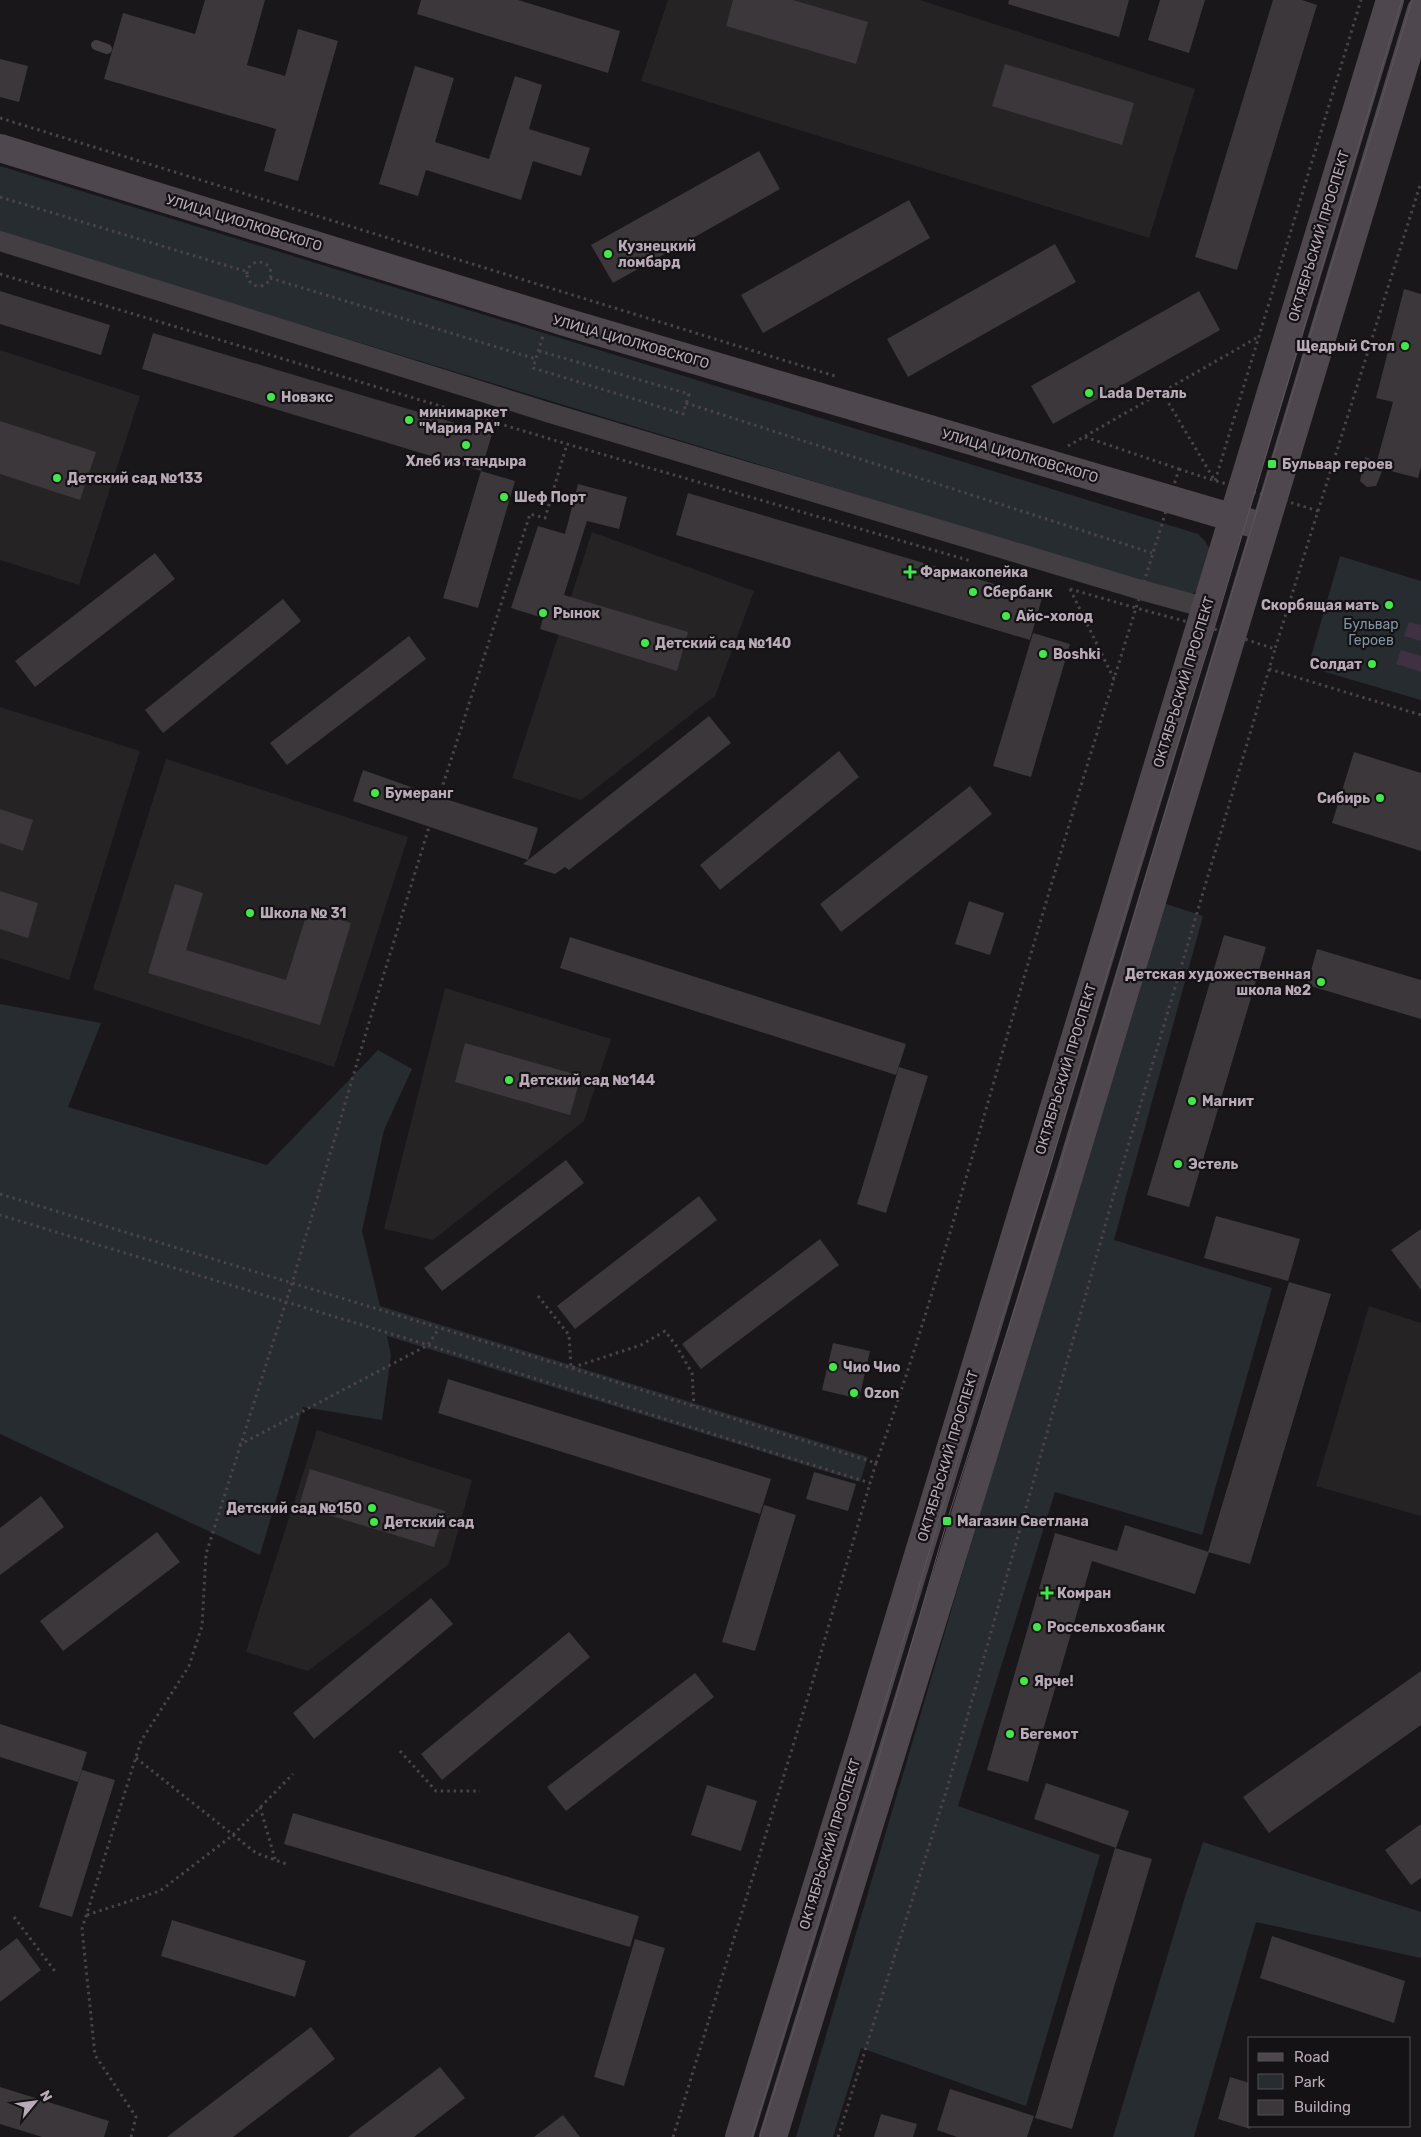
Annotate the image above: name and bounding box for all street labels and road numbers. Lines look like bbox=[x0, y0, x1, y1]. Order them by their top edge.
street label: ОКТЯБРЬСКИЙ ПРОСПЕКТ bbox=[1284, 148, 1353, 324]
street label: УЛИЦА ЦИОЛКОВСКОГО bbox=[164, 191, 324, 255]
street label: УЛИЦА ЦИОЛКОВСКОГО bbox=[551, 311, 711, 373]
street label: УЛИЦА ЦИОЛКОВСКОГО bbox=[940, 425, 1100, 487]
street label: ОКТЯБРЬСКИЙ ПРОСПЕКТ bbox=[1149, 594, 1218, 770]
street label: ОКТЯБРЬСКИЙ ПРОСПЕКТ bbox=[1031, 981, 1100, 1157]
street label: ОКТЯБРЬСКИЙ ПРОСПЕКТ bbox=[913, 1368, 982, 1544]
street label: ОКТЯБРЬСКИЙ ПРОСПЕКТ bbox=[795, 1756, 864, 1932]

